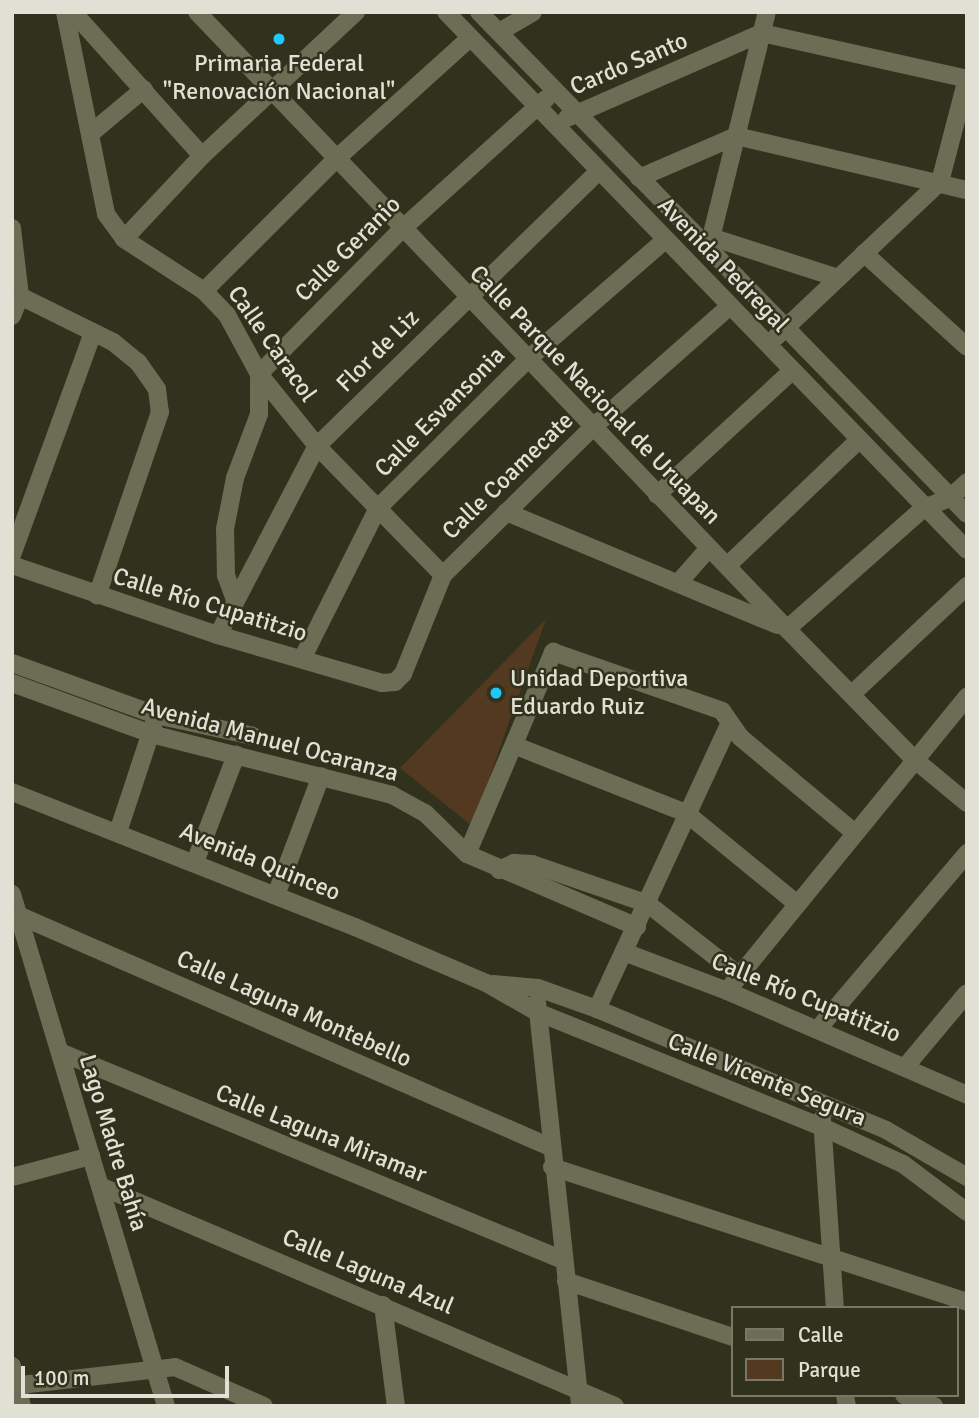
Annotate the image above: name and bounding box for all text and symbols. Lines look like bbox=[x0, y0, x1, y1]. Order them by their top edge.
street label: Cardo Santo bbox=[566, 26, 692, 102]
marker: Primaria Federal "Renovación Nacional" bbox=[271, 31, 287, 47]
place label: Primaria Federal "Renovación Nacional" bbox=[163, 50, 395, 106]
street label: Calle Geranio bbox=[289, 190, 407, 308]
street label: Avenida Pedregal bbox=[651, 191, 795, 339]
street label: Calle Parque Nacional de Uruapan bbox=[463, 259, 727, 531]
street label: Calle Caracol bbox=[221, 280, 323, 408]
street label: Flor de Liz bbox=[331, 304, 425, 398]
street label: Calle Esvansonia bbox=[369, 341, 511, 483]
street label: Calle Coamecate bbox=[437, 406, 579, 546]
street label: Calle Río Cupatitzio bbox=[109, 562, 311, 648]
place label: Unidad Deportiva Eduardo Ruiz bbox=[510, 665, 688, 721]
marker: Unidad Deportiva Eduardo Ruiz bbox=[488, 685, 504, 701]
street label: Avenida Manuel Ocaranza bbox=[138, 692, 402, 788]
street label: Avenida Quinceo bbox=[176, 817, 344, 907]
street label: Calle Laguna Montebello bbox=[172, 944, 416, 1074]
street label: Calle Río Cupatitzio bbox=[707, 947, 905, 1049]
street label: Calle Vicente Segura bbox=[664, 1027, 870, 1133]
street label: Lago Madre Bahía bbox=[72, 1051, 154, 1235]
street label: Calle Laguna Miramar bbox=[211, 1079, 431, 1189]
street label: Calle Laguna Azul bbox=[278, 1223, 458, 1321]
legend bbox=[730, 1306, 958, 1397]
text: Calle bbox=[798, 1322, 844, 1348]
scale bar bbox=[24, 1352, 233, 1396]
text: Parque bbox=[798, 1357, 861, 1383]
text: 100 m bbox=[34, 1365, 89, 1391]

